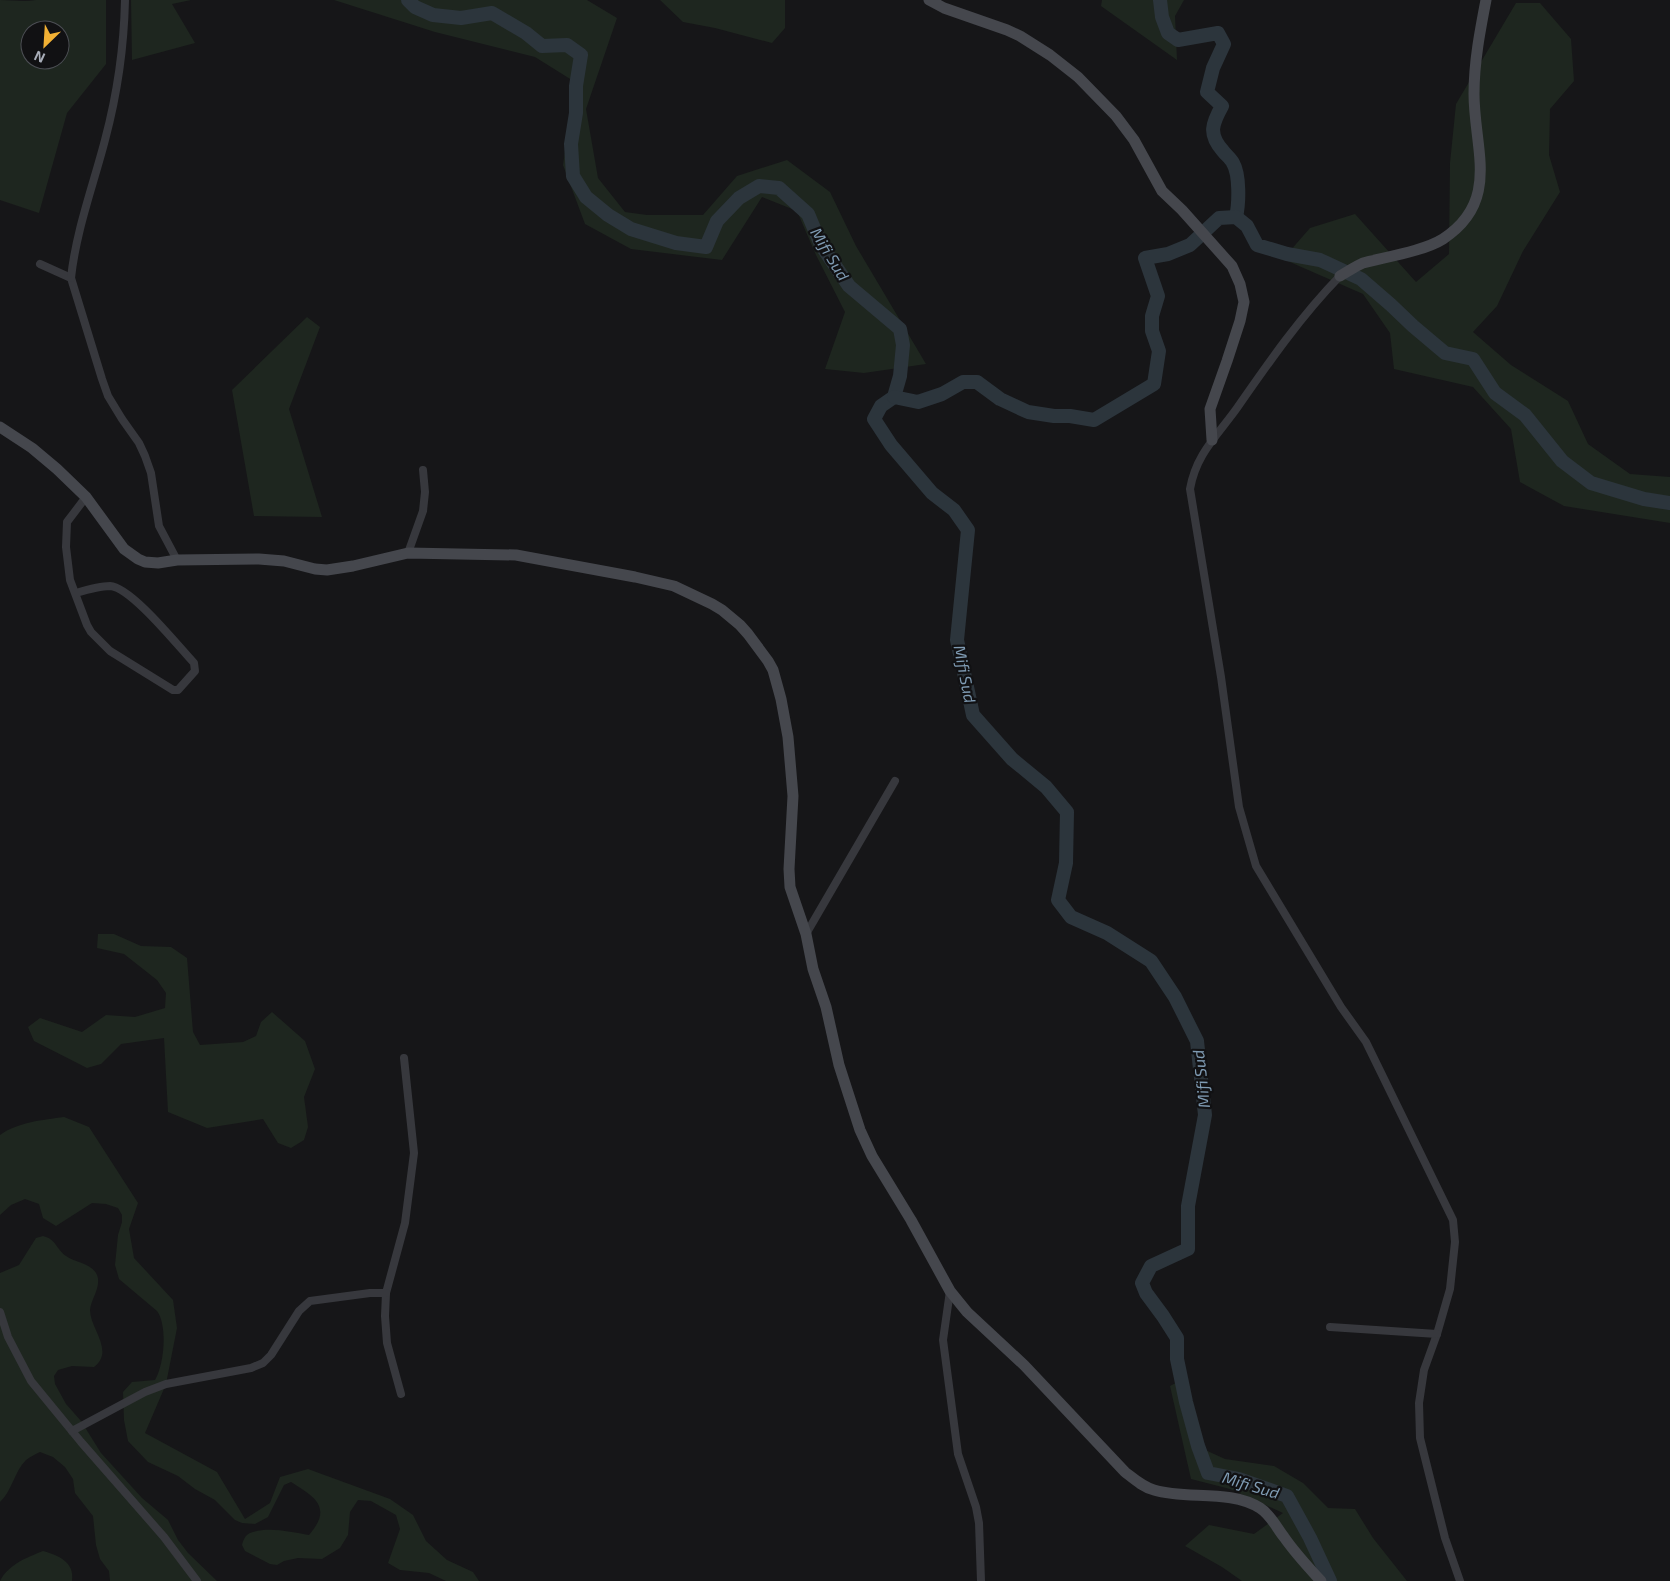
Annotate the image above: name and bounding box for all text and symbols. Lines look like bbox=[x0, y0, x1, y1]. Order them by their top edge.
north arrow bbox=[20, 20, 70, 70]
text: N bbox=[31, 47, 47, 67]
water label: Mifi Sud bbox=[807, 224, 854, 284]
water label: Mifi Sud bbox=[951, 643, 980, 704]
water label: Mifi Sud bbox=[1188, 1049, 1213, 1109]
water label: Mifi Sud bbox=[1220, 1467, 1282, 1502]

